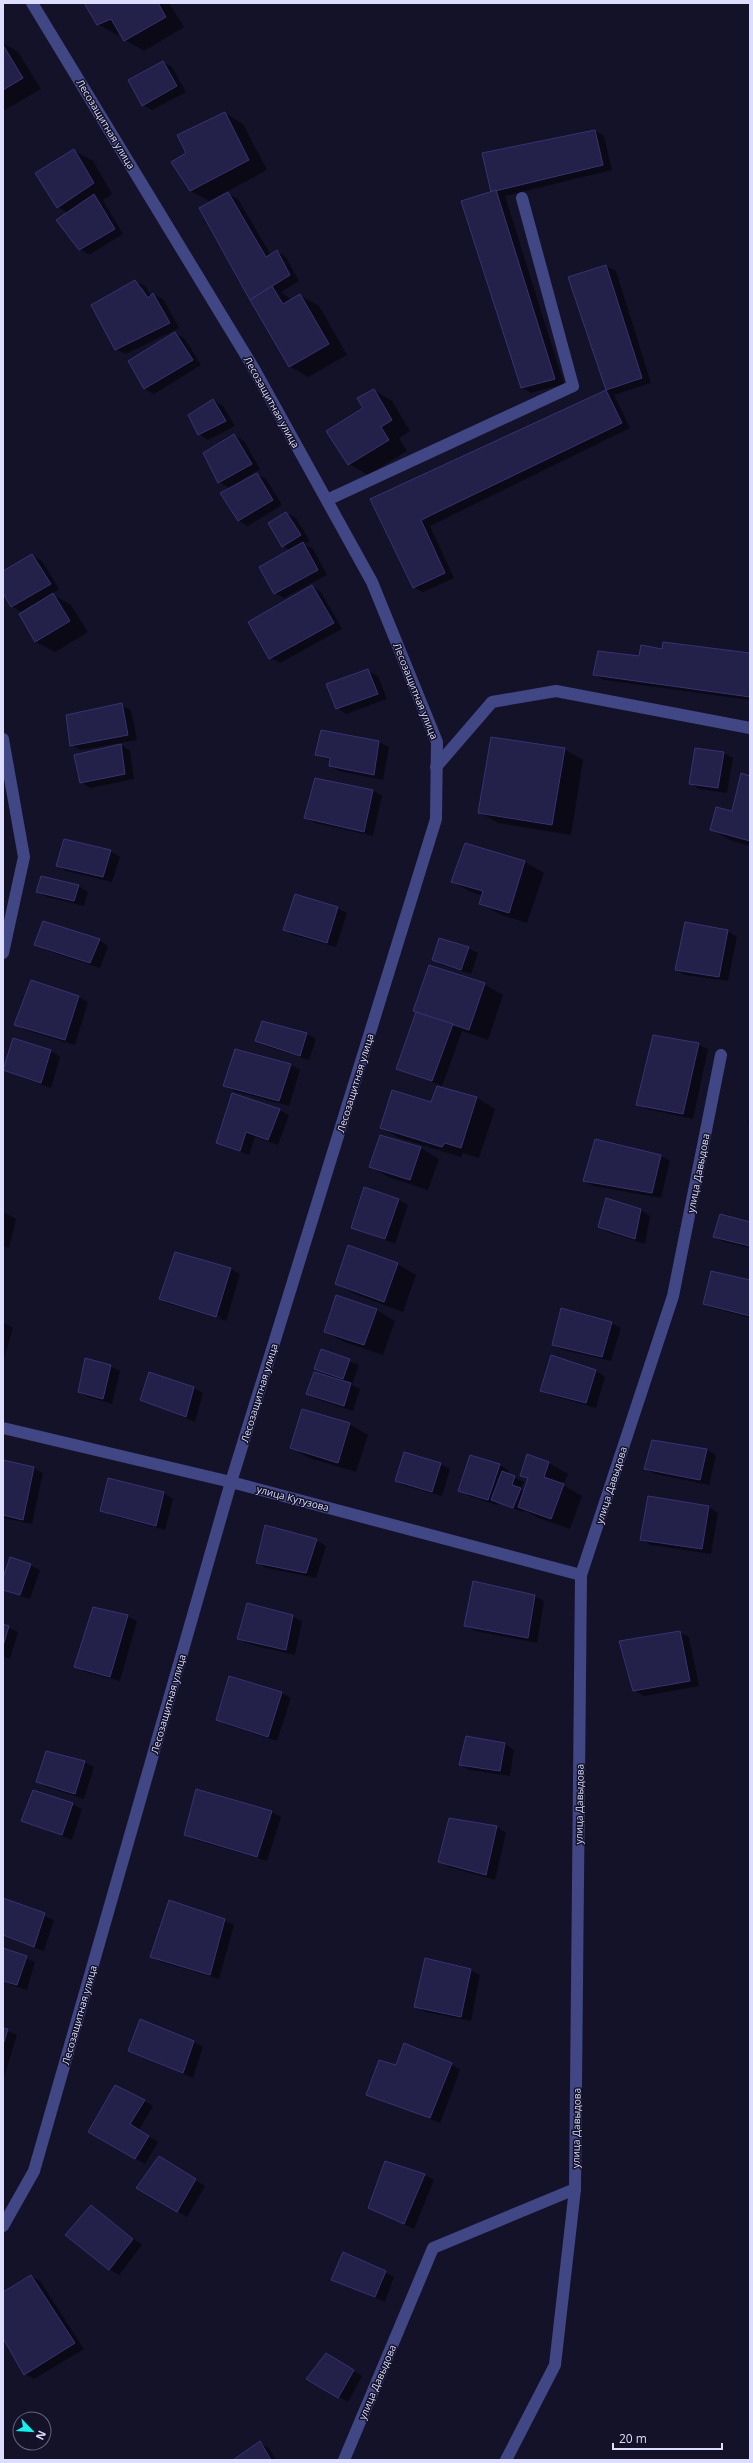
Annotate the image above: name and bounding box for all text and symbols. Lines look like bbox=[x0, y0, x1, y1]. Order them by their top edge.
street label: Лесозащитная улица bbox=[74, 76, 138, 172]
street label: Лесозащитная улица bbox=[241, 354, 303, 450]
street label: Лесозащитная улица bbox=[390, 641, 442, 741]
street label: Лесозащитная улица bbox=[333, 1032, 377, 1134]
street label: улица Давыдова bbox=[683, 1132, 713, 1214]
street label: Лесозащитная улица bbox=[237, 1342, 281, 1444]
street label: улица Давыдова bbox=[592, 1445, 630, 1525]
street label: улица Кутузова bbox=[255, 1482, 331, 1514]
street label: Лесозащитная улица bbox=[147, 1653, 189, 1755]
street label: улица Давыдова bbox=[571, 1764, 587, 1844]
street label: Лесозащитная улица bbox=[58, 1964, 100, 2066]
street label: улица Давыдова bbox=[568, 2088, 584, 2168]
street label: улица Давыдова bbox=[355, 2342, 399, 2422]
north arrow bbox=[12, 2411, 52, 2451]
scale bar bbox=[613, 2425, 722, 2451]
text: N bbox=[33, 2428, 50, 2443]
text: 20 m bbox=[619, 2430, 647, 2447]

